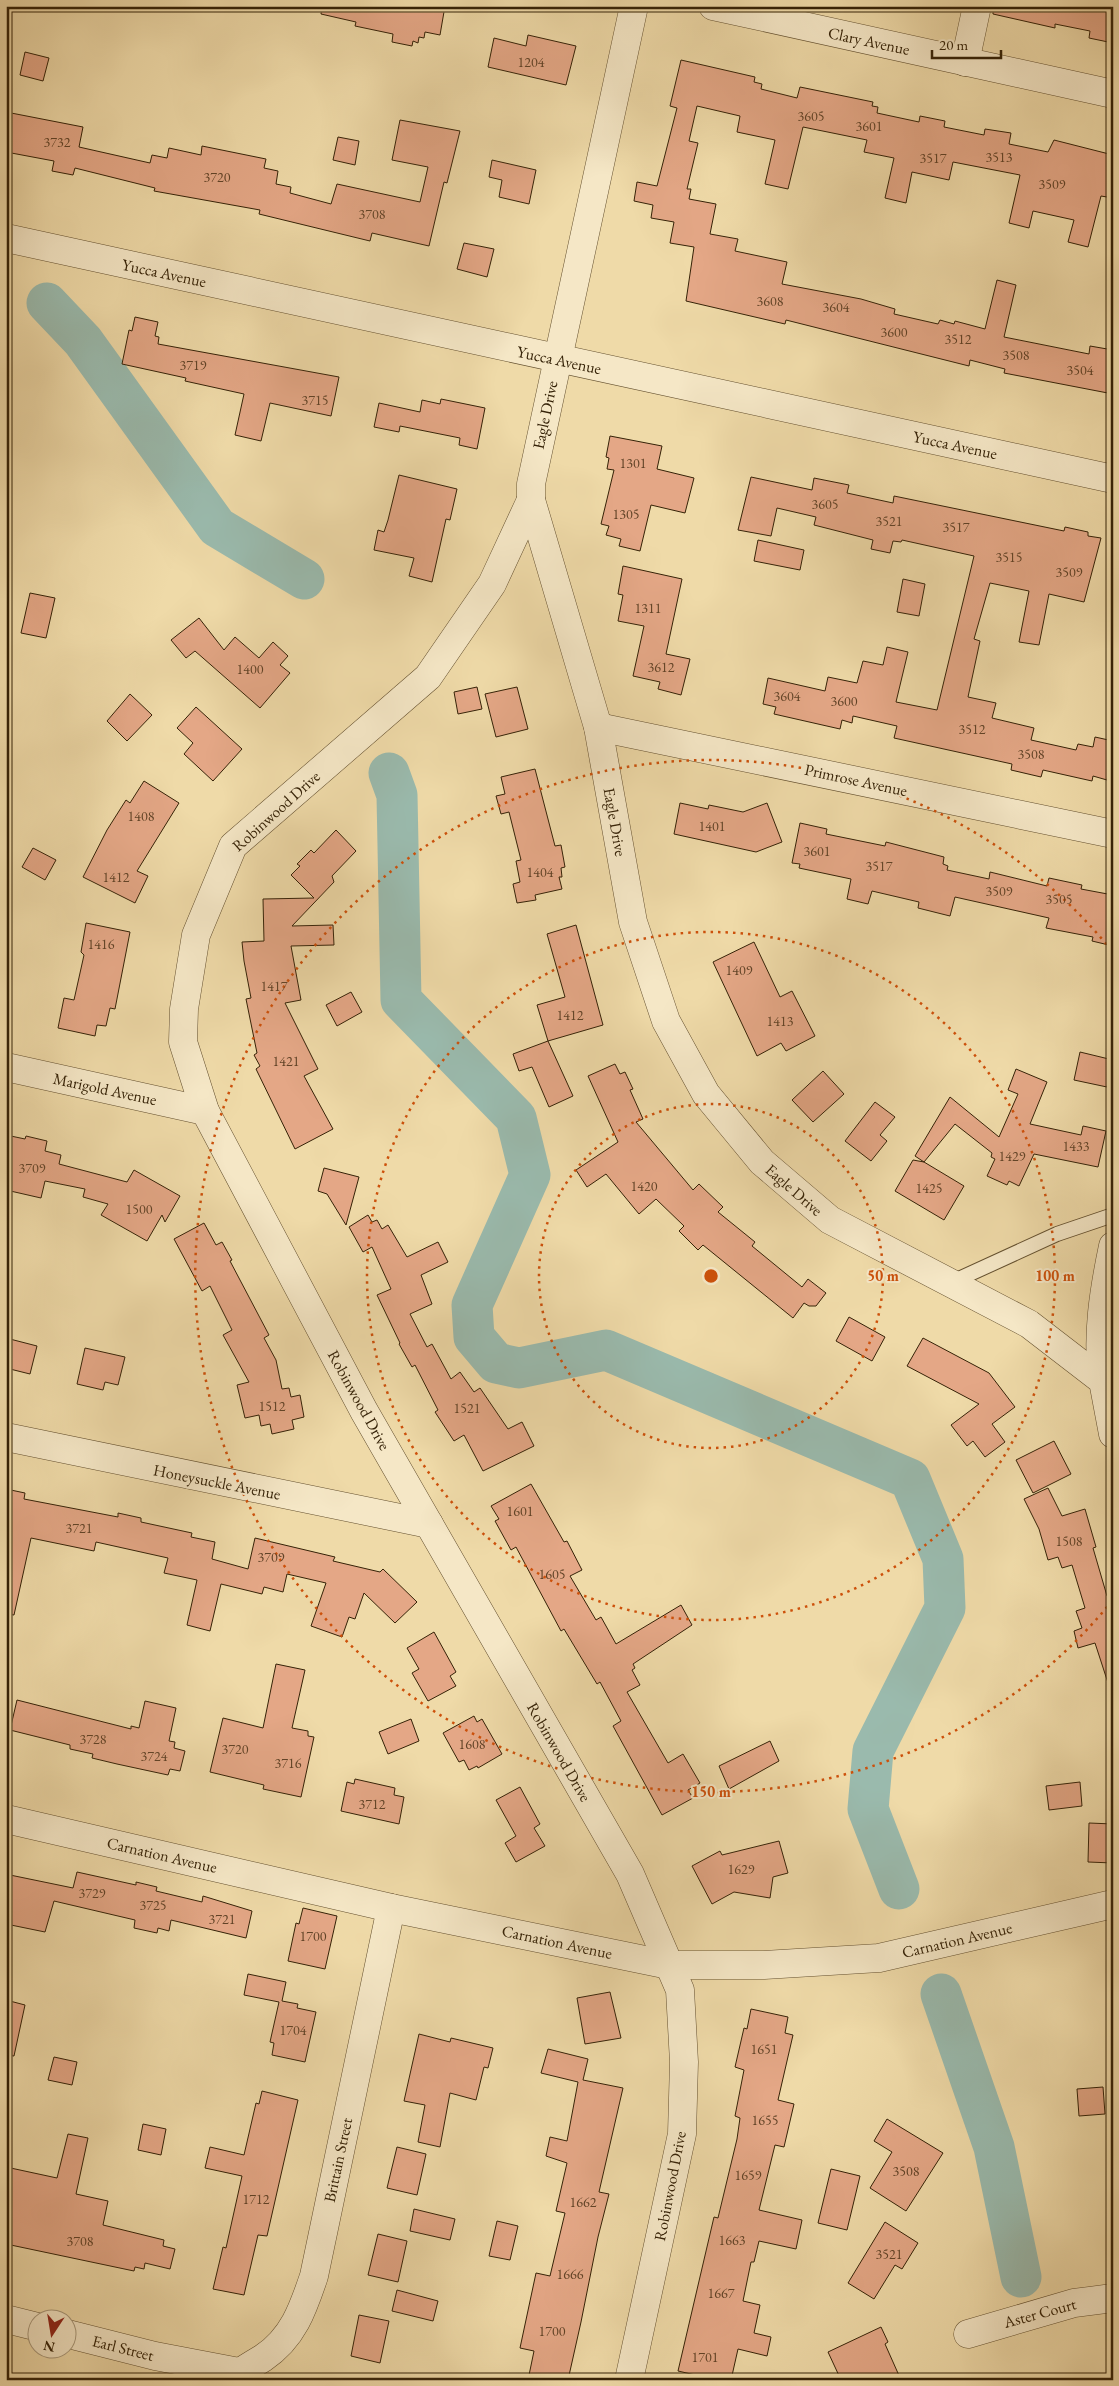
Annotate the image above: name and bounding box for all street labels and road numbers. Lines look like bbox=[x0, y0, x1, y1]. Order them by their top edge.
street label: Clary Avenue bbox=[826, 22, 912, 60]
street label: Yucca Avenue bbox=[120, 254, 208, 292]
street label: Yucca Avenue bbox=[515, 341, 603, 379]
street label: Eagle Drive bbox=[528, 379, 562, 451]
street label: Yucca Avenue bbox=[911, 426, 999, 464]
street label: Primrose Avenue bbox=[803, 759, 909, 801]
street label: Robinwood Drive bbox=[228, 766, 324, 856]
street label: Eagle Drive bbox=[599, 786, 631, 858]
street label: Marigold Avenue bbox=[51, 1068, 159, 1110]
street label: Eagle Drive bbox=[761, 1159, 827, 1221]
street label: Robinwood Drive bbox=[323, 1346, 395, 1454]
street label: Honeysuckle Avenue bbox=[151, 1459, 283, 1505]
street label: Robinwood Drive bbox=[522, 1699, 596, 1805]
street label: Carnation Avenue bbox=[105, 1832, 219, 1878]
street label: Carnation Avenue bbox=[900, 1917, 1014, 1963]
street label: Carnation Avenue bbox=[500, 1920, 614, 1964]
street label: Brittain Street bbox=[319, 2116, 357, 2204]
street label: Robinwood Drive bbox=[649, 2129, 691, 2243]
street label: Aster Court bbox=[1001, 2293, 1079, 2333]
street label: Earl Street bbox=[90, 2330, 156, 2366]

